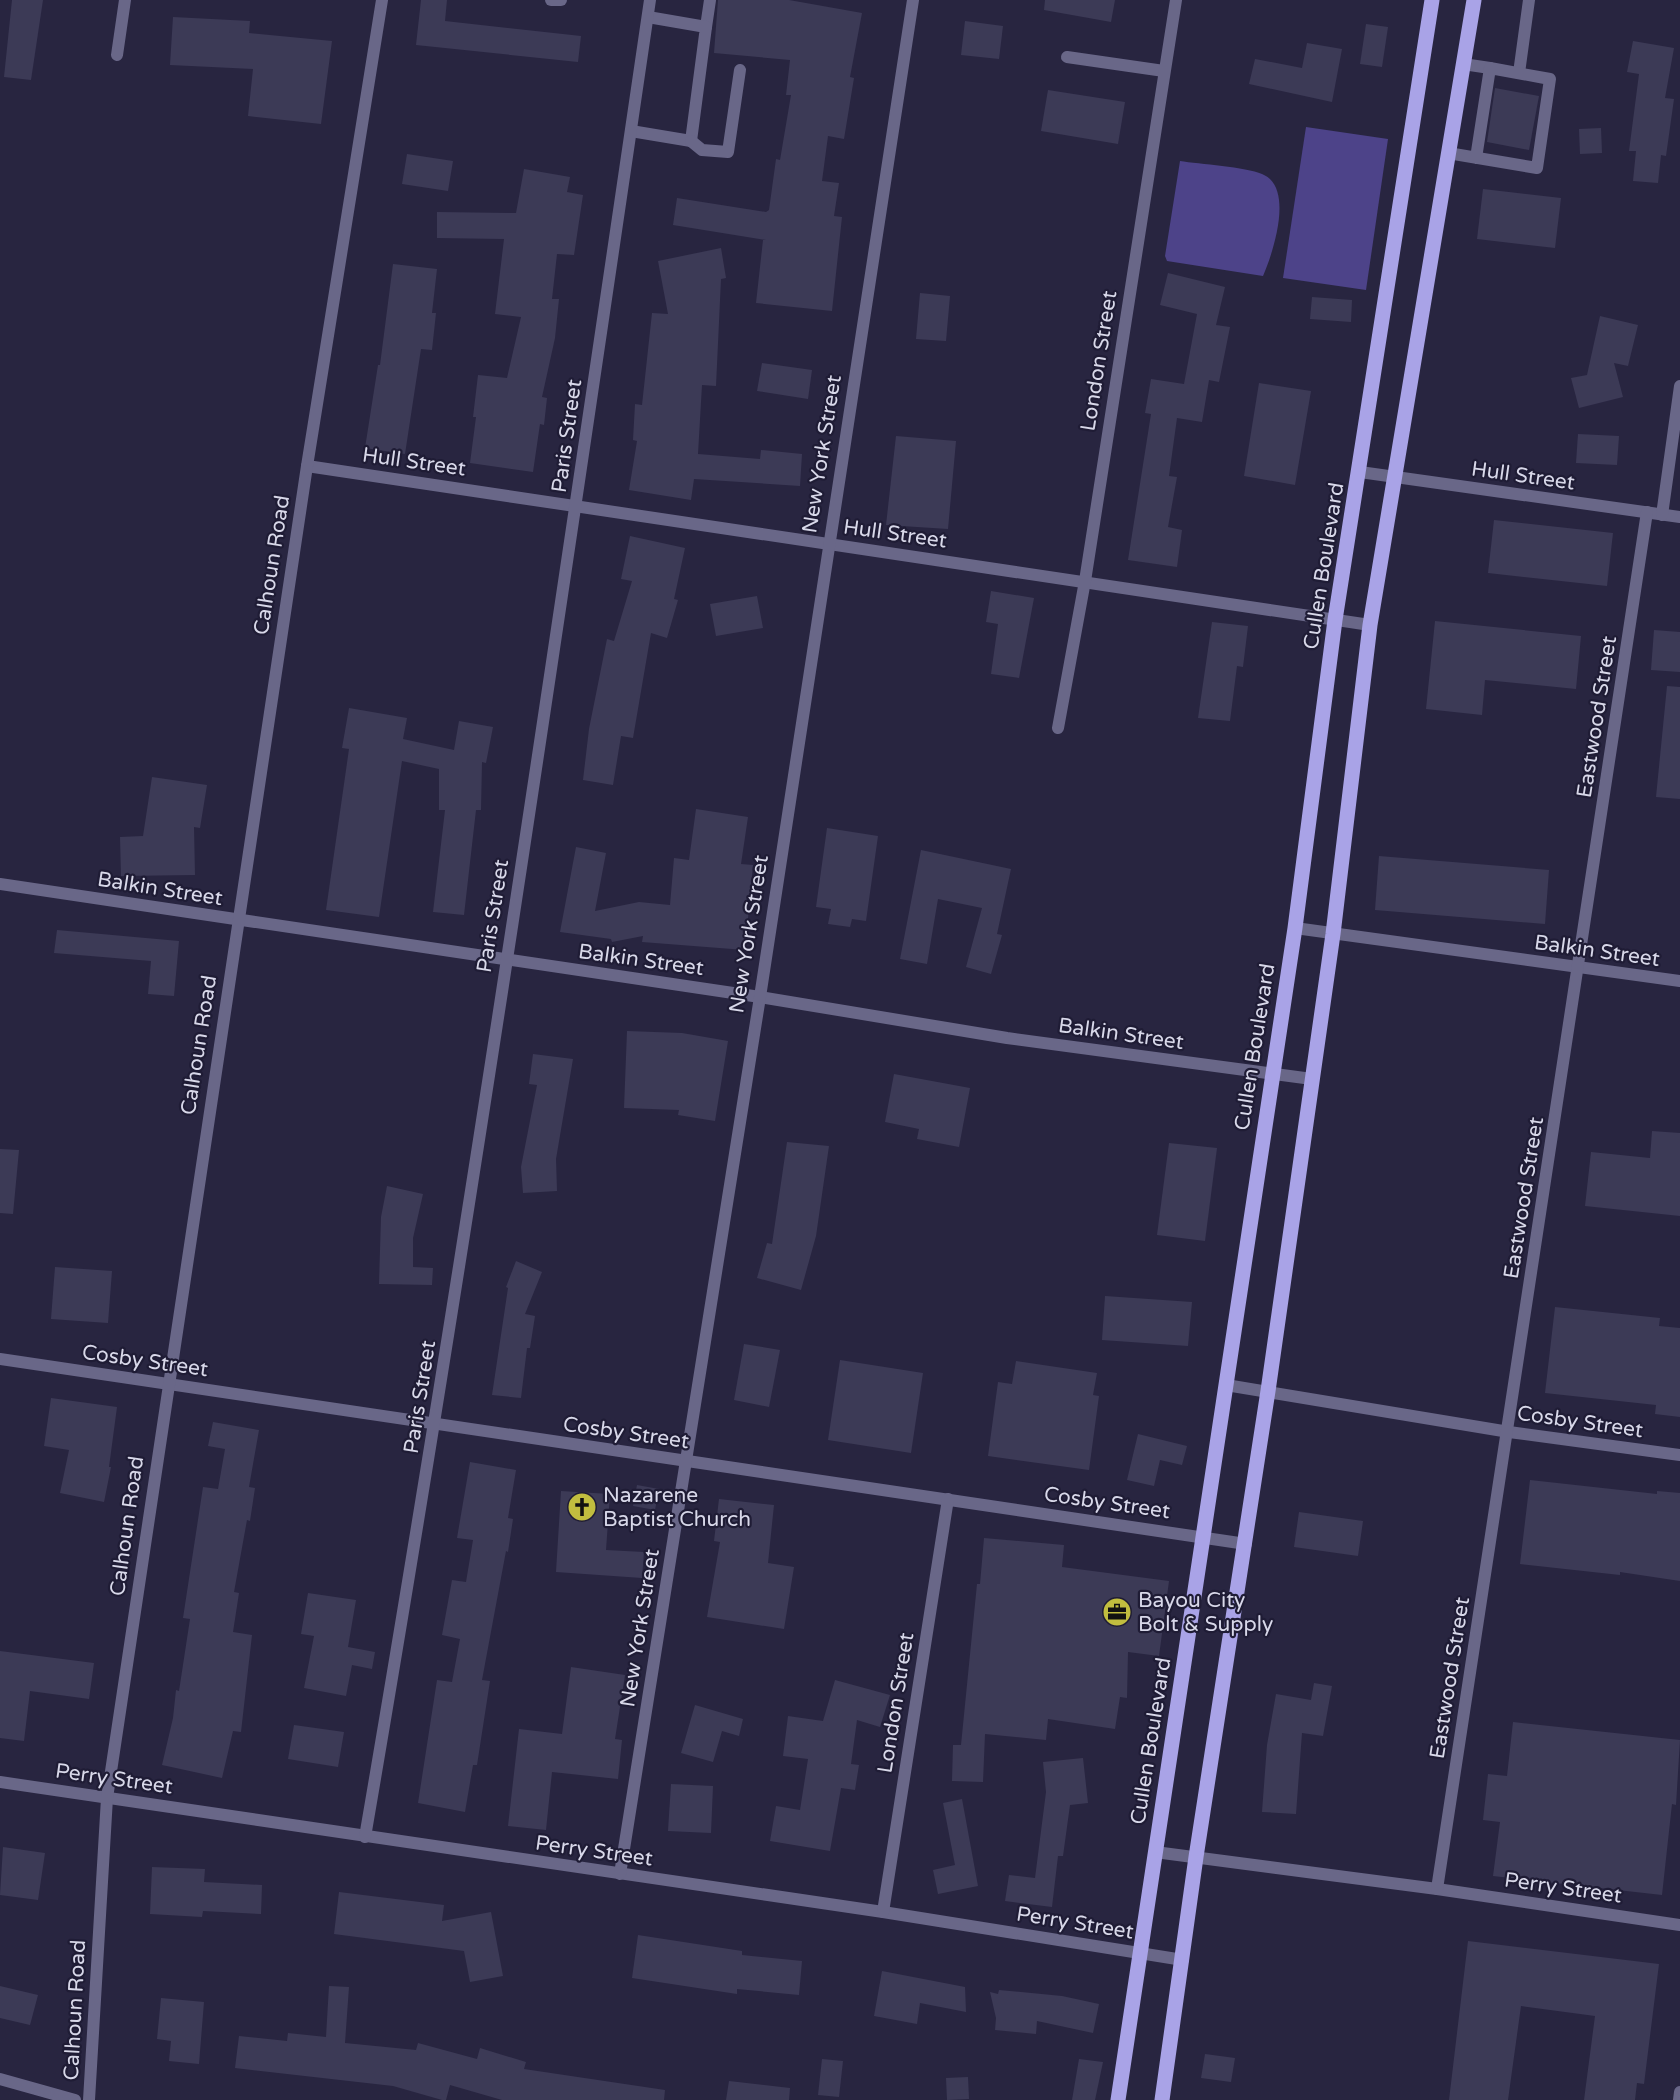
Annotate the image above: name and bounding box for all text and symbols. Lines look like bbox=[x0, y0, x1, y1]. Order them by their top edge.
street label: London Street bbox=[1076, 289, 1122, 433]
street label: New York Street bbox=[797, 373, 847, 535]
street label: Paris Street bbox=[547, 378, 587, 494]
street label: Hull Street bbox=[361, 442, 467, 482]
street label: Hull Street bbox=[1470, 456, 1576, 496]
street label: Cullen Boulevard bbox=[1298, 481, 1350, 651]
street label: Calhoun Road bbox=[249, 493, 295, 637]
street label: Hull Street bbox=[842, 514, 948, 554]
street label: Eastwood Street bbox=[1572, 634, 1622, 800]
street label: New York Street bbox=[724, 853, 774, 1015]
street label: Paris Street bbox=[472, 858, 514, 974]
street label: Balkin Street bbox=[96, 867, 224, 911]
street label: Balkin Street bbox=[1533, 930, 1661, 972]
street label: Balkin Street bbox=[577, 939, 705, 981]
street label: Cullen Boulevard bbox=[1229, 962, 1281, 1132]
street label: Calhoun Road bbox=[176, 973, 222, 1117]
street label: Balkin Street bbox=[1057, 1013, 1185, 1055]
street label: Eastwood Street bbox=[1499, 1115, 1549, 1281]
street label: Paris Street bbox=[399, 1339, 441, 1455]
street label: Cosby Street bbox=[80, 1340, 210, 1382]
street label: Cosby Street bbox=[1515, 1401, 1645, 1443]
street label: Cosby Street bbox=[561, 1412, 691, 1454]
street label: Calhoun Road bbox=[105, 1454, 149, 1598]
street label: Cosby Street bbox=[1042, 1482, 1172, 1524]
place label: Nazarene Baptist Church bbox=[603, 1483, 751, 1532]
church icon: Nazarene Baptist Church bbox=[566, 1491, 598, 1523]
street label: New York Street bbox=[615, 1547, 665, 1709]
place label: Bayou City Bolt & Supply bbox=[1138, 1588, 1273, 1637]
street label: Eastwood Street bbox=[1425, 1595, 1475, 1761]
office icon: Bayou City Bolt & Supply bbox=[1101, 1596, 1133, 1628]
street label: London Street bbox=[873, 1631, 919, 1775]
street label: Cullen Boulevard bbox=[1125, 1656, 1177, 1826]
street label: Perry Street bbox=[54, 1758, 174, 1800]
street label: Perry Street bbox=[534, 1830, 654, 1872]
street label: Perry Street bbox=[1503, 1867, 1623, 1909]
street label: Perry Street bbox=[1015, 1901, 1135, 1945]
street label: Calhoun Road bbox=[59, 1939, 91, 2081]

